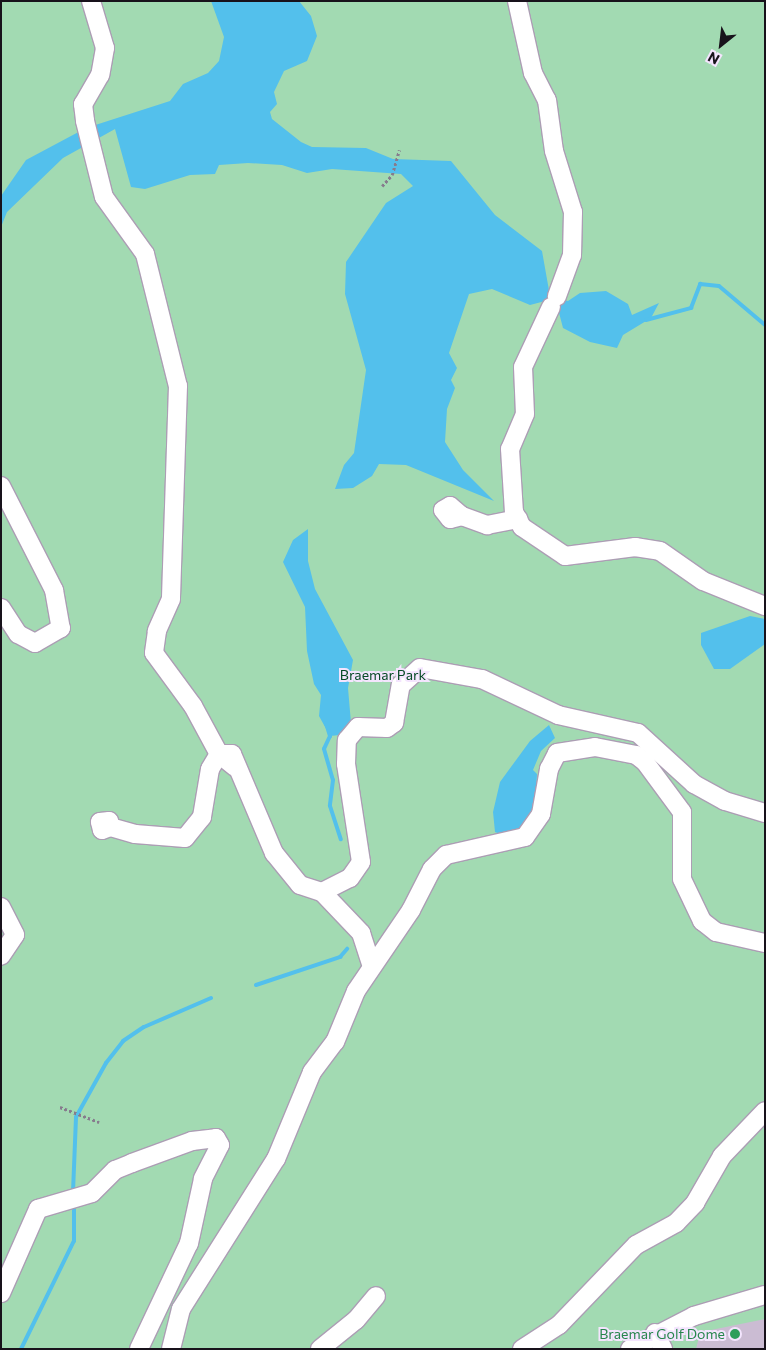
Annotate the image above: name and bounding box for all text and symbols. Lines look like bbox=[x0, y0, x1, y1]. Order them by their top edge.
north arrow bbox=[696, 20, 746, 70]
text: N bbox=[705, 49, 722, 69]
park label: Braemar Park bbox=[340, 667, 426, 683]
place label: Braemar Golf Dome bbox=[599, 1326, 725, 1342]
marker: Braemar Golf Dome bbox=[729, 1328, 741, 1340]

